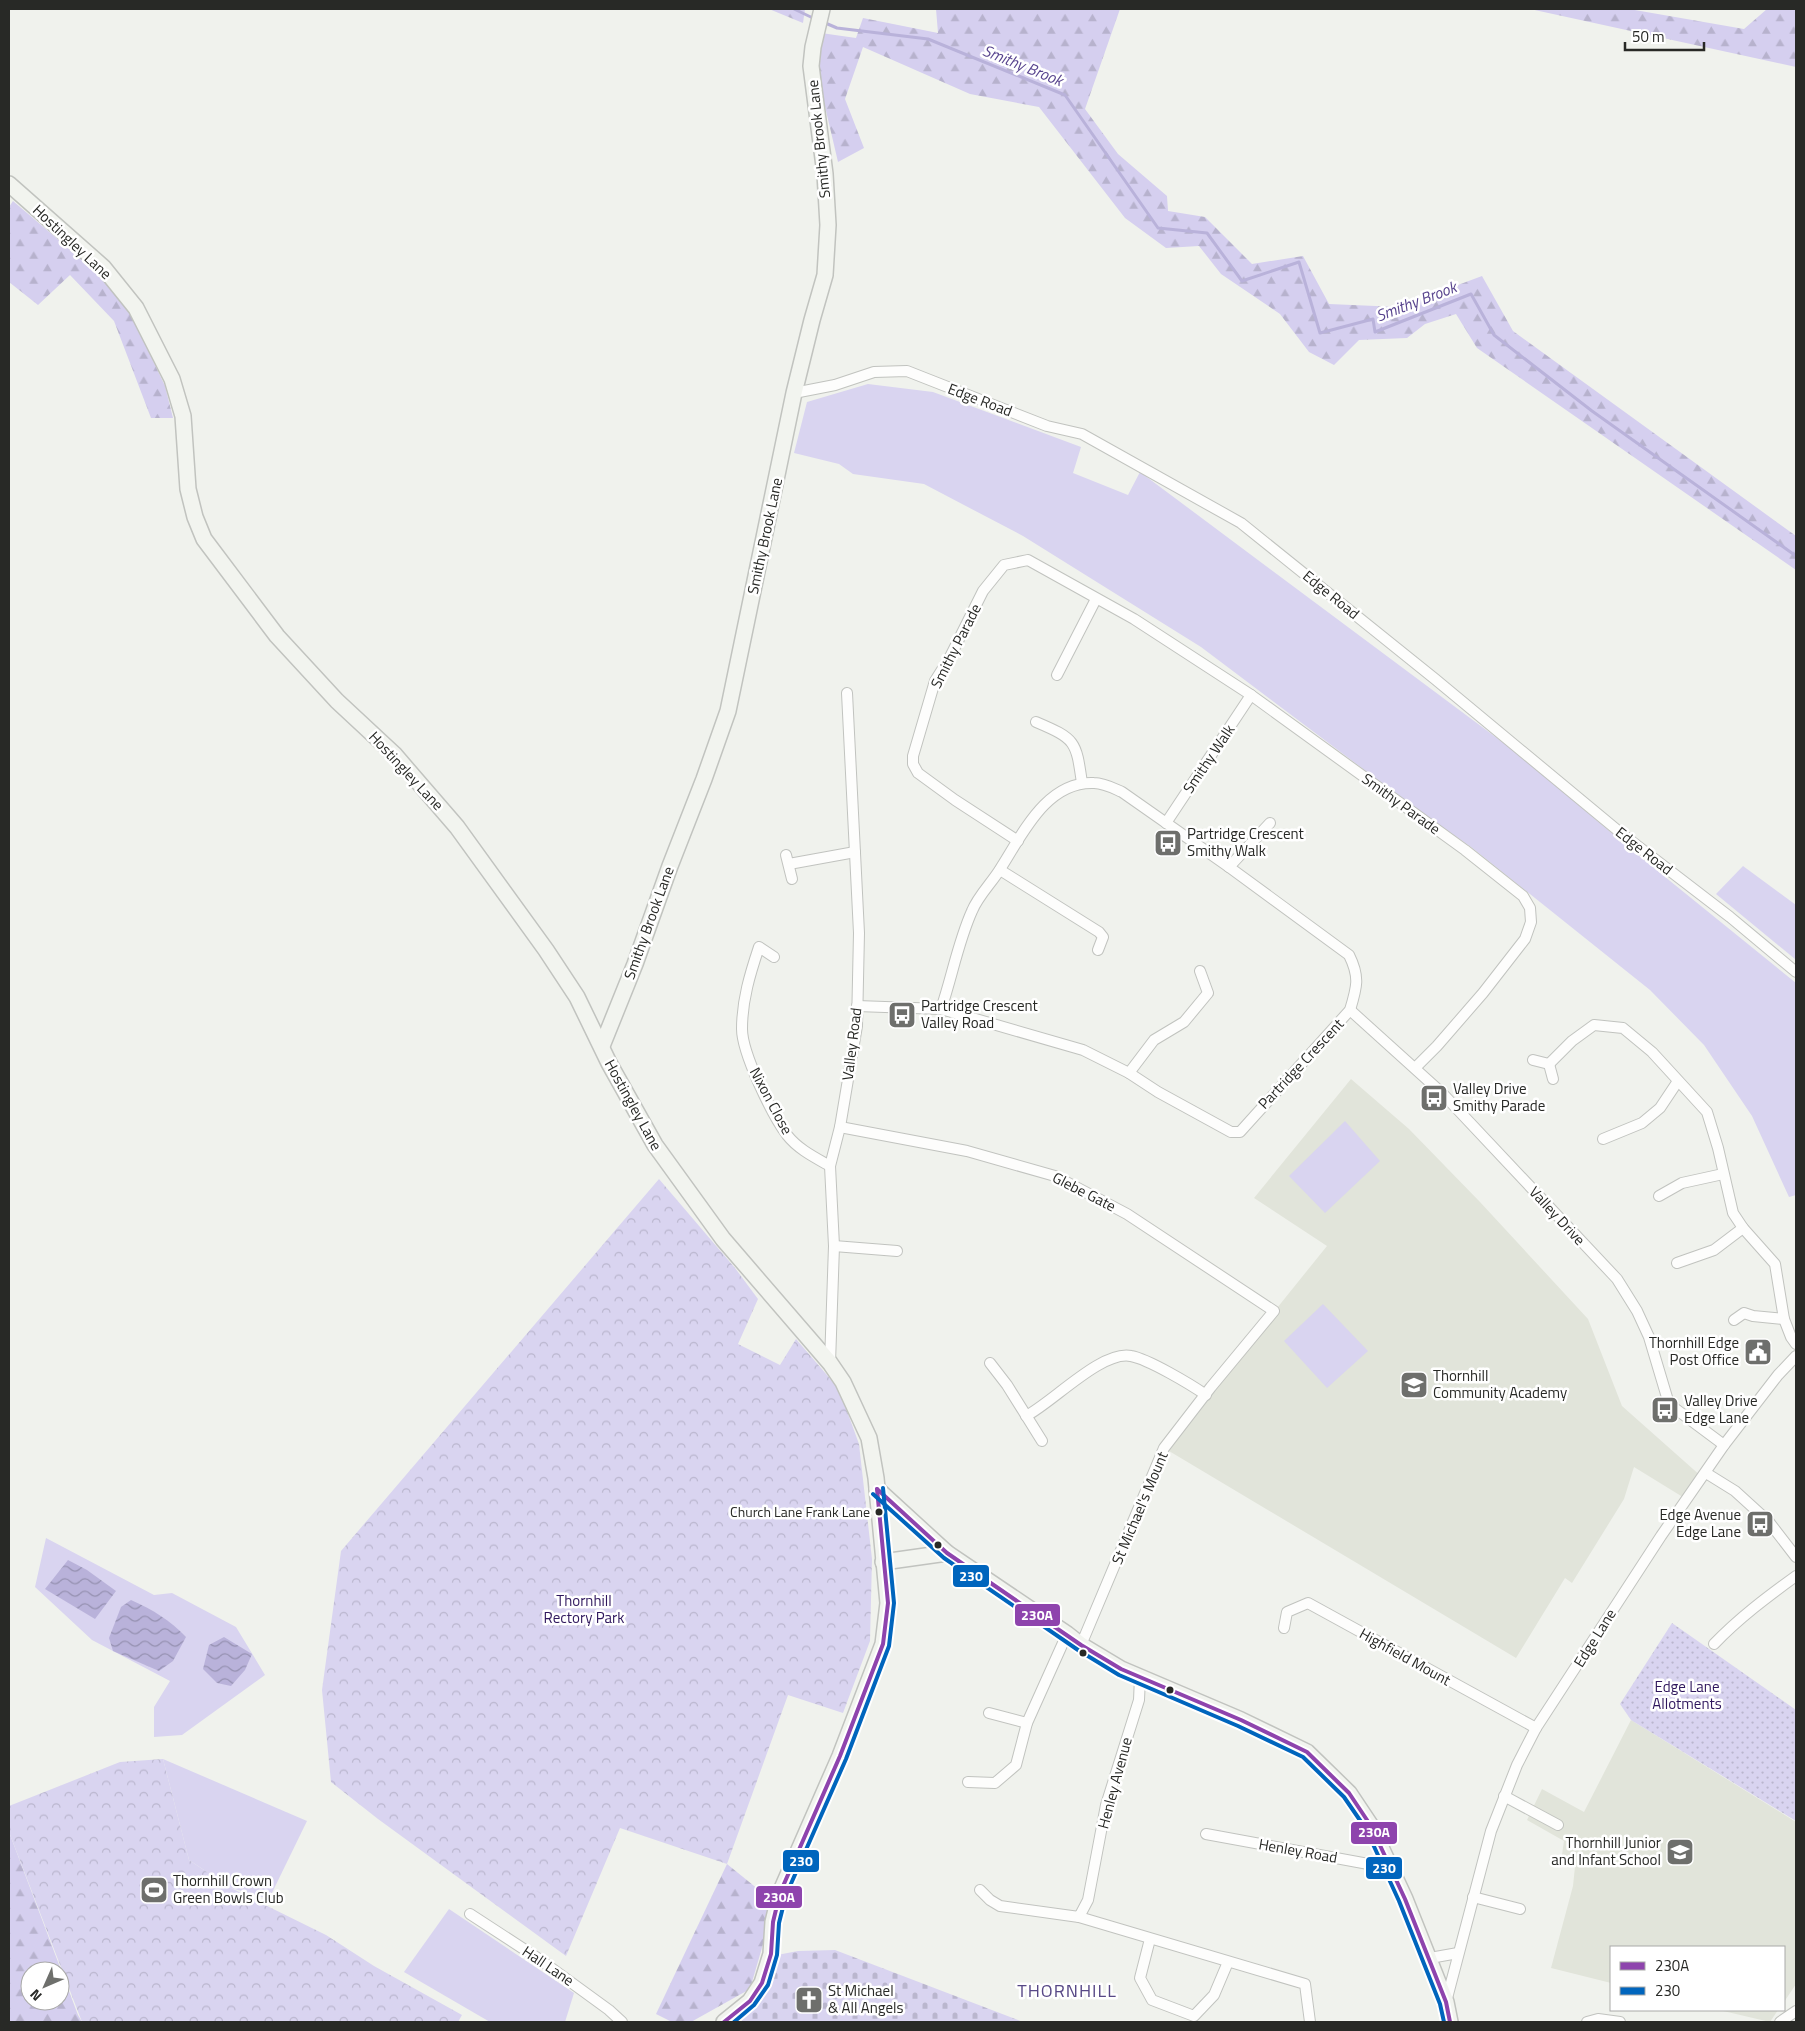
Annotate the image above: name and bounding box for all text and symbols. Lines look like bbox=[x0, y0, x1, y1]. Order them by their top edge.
scale bar bbox=[1625, 20, 1704, 52]
text: 50 m bbox=[1632, 25, 1665, 48]
water label: Smithy Brook bbox=[979, 38, 1068, 93]
street label: Smithy Brook Lane bbox=[801, 79, 836, 199]
street label: Hostingley Lane bbox=[28, 199, 117, 285]
water label: Smithy Brook bbox=[1372, 274, 1461, 327]
street label: Edge Road bbox=[945, 377, 1016, 422]
street label: Smithy Brook Lane bbox=[741, 475, 788, 596]
street label: Edge Road bbox=[1298, 565, 1365, 625]
street label: Smithy Parade bbox=[924, 599, 987, 692]
street label: Smithy Walk bbox=[1177, 720, 1240, 798]
street label: Hostingley Lane bbox=[363, 726, 449, 815]
street label: Smithy Parade bbox=[1357, 767, 1445, 840]
street label: Edge Road bbox=[1611, 821, 1678, 880]
place label: Partridge Crescent Smithy Walk bbox=[1187, 822, 1305, 862]
bus stop icon: Partridge Crescent Smithy Walk bbox=[1153, 828, 1183, 858]
street label: Smithy Brook Lane bbox=[617, 863, 680, 983]
place label: Partridge Crescent Valley Road bbox=[921, 994, 1039, 1034]
bus stop icon: Partridge Crescent Valley Road bbox=[887, 1000, 917, 1030]
street label: Valley Road bbox=[836, 1006, 867, 1082]
street label: Partridge Crescent bbox=[1252, 1013, 1349, 1114]
street label: Hostingley Lane bbox=[599, 1055, 668, 1155]
street label: Nixon Close bbox=[744, 1063, 799, 1139]
place label: Valley Drive Smithy Parade bbox=[1453, 1077, 1545, 1117]
bus stop icon: Valley Drive Smithy Parade bbox=[1419, 1083, 1449, 1113]
street label: Glebe Gate bbox=[1048, 1166, 1120, 1217]
street label: Valley Drive bbox=[1524, 1181, 1591, 1250]
place label: Thornhill Edge Post Office bbox=[1649, 1331, 1739, 1371]
public building icon: Thornhill Edge Post Office bbox=[1743, 1337, 1773, 1367]
place label: Thornhill Community Academy bbox=[1433, 1364, 1567, 1404]
school or university icon: Thornhill Community Academy bbox=[1399, 1370, 1429, 1400]
place label: Valley Drive Edge Lane bbox=[1684, 1389, 1758, 1429]
bus stop icon: Valley Drive Edge Lane bbox=[1650, 1395, 1680, 1425]
street label: St Michael's Mount bbox=[1105, 1447, 1174, 1568]
place label: Church Lane Frank Lane bbox=[730, 1501, 870, 1522]
place label: Edge Avenue Edge Lane bbox=[1659, 1503, 1741, 1543]
marker: Church Lane Frank Lane bbox=[874, 1507, 884, 1517]
bus stop icon: Edge Avenue Edge Lane bbox=[1745, 1509, 1775, 1539]
unlabelled marker bbox=[933, 1540, 943, 1550]
line badge: 230 bbox=[952, 1564, 990, 1588]
text: 230 bbox=[959, 1565, 983, 1586]
park label: Thornhill Rectory Park bbox=[544, 1589, 624, 1629]
line badge: 230A bbox=[1014, 1603, 1061, 1627]
text: 230A bbox=[1021, 1604, 1054, 1625]
street label: Edge Lane bbox=[1568, 1604, 1622, 1671]
street label: Highfield Mount bbox=[1355, 1622, 1456, 1692]
unlabelled marker bbox=[1078, 1648, 1088, 1658]
park label: Edge Lane Allotments bbox=[1652, 1675, 1722, 1715]
unlabelled marker bbox=[1165, 1685, 1175, 1695]
street label: Henley Avenue bbox=[1091, 1734, 1138, 1831]
line badge: 230A bbox=[1350, 1821, 1398, 1845]
text: 230A bbox=[1358, 1821, 1391, 1842]
place label: Thornhill Junior and Infant School bbox=[1551, 1831, 1661, 1871]
street label: Henley Road bbox=[1257, 1832, 1339, 1869]
school or university icon: Thornhill Junior and Infant School bbox=[1665, 1837, 1695, 1867]
line badge: 230 bbox=[782, 1849, 820, 1873]
text: 230 bbox=[789, 1850, 813, 1871]
line badge: 230 bbox=[1365, 1856, 1403, 1880]
text: 230 bbox=[1372, 1857, 1396, 1878]
place label: Thornhill Crown Green Bowls Club bbox=[173, 1869, 284, 1909]
sports icon: Thornhill Crown Green Bowls Club bbox=[139, 1875, 169, 1905]
line badge: 230A bbox=[755, 1885, 803, 1909]
text: 230A bbox=[763, 1886, 796, 1907]
street label: Hall Lane bbox=[518, 1940, 579, 1991]
legend bbox=[1610, 1946, 1785, 2011]
text: 230A bbox=[1655, 1954, 1689, 1977]
north arrow bbox=[20, 1961, 70, 2011]
district label: THORNHILL bbox=[1017, 1977, 1117, 2004]
place label: St Michael & All Angels bbox=[828, 1979, 904, 2019]
text: 230 bbox=[1655, 1979, 1680, 2002]
text: N bbox=[25, 1985, 46, 2006]
church icon: St Michael & All Angels bbox=[794, 1985, 824, 2015]

